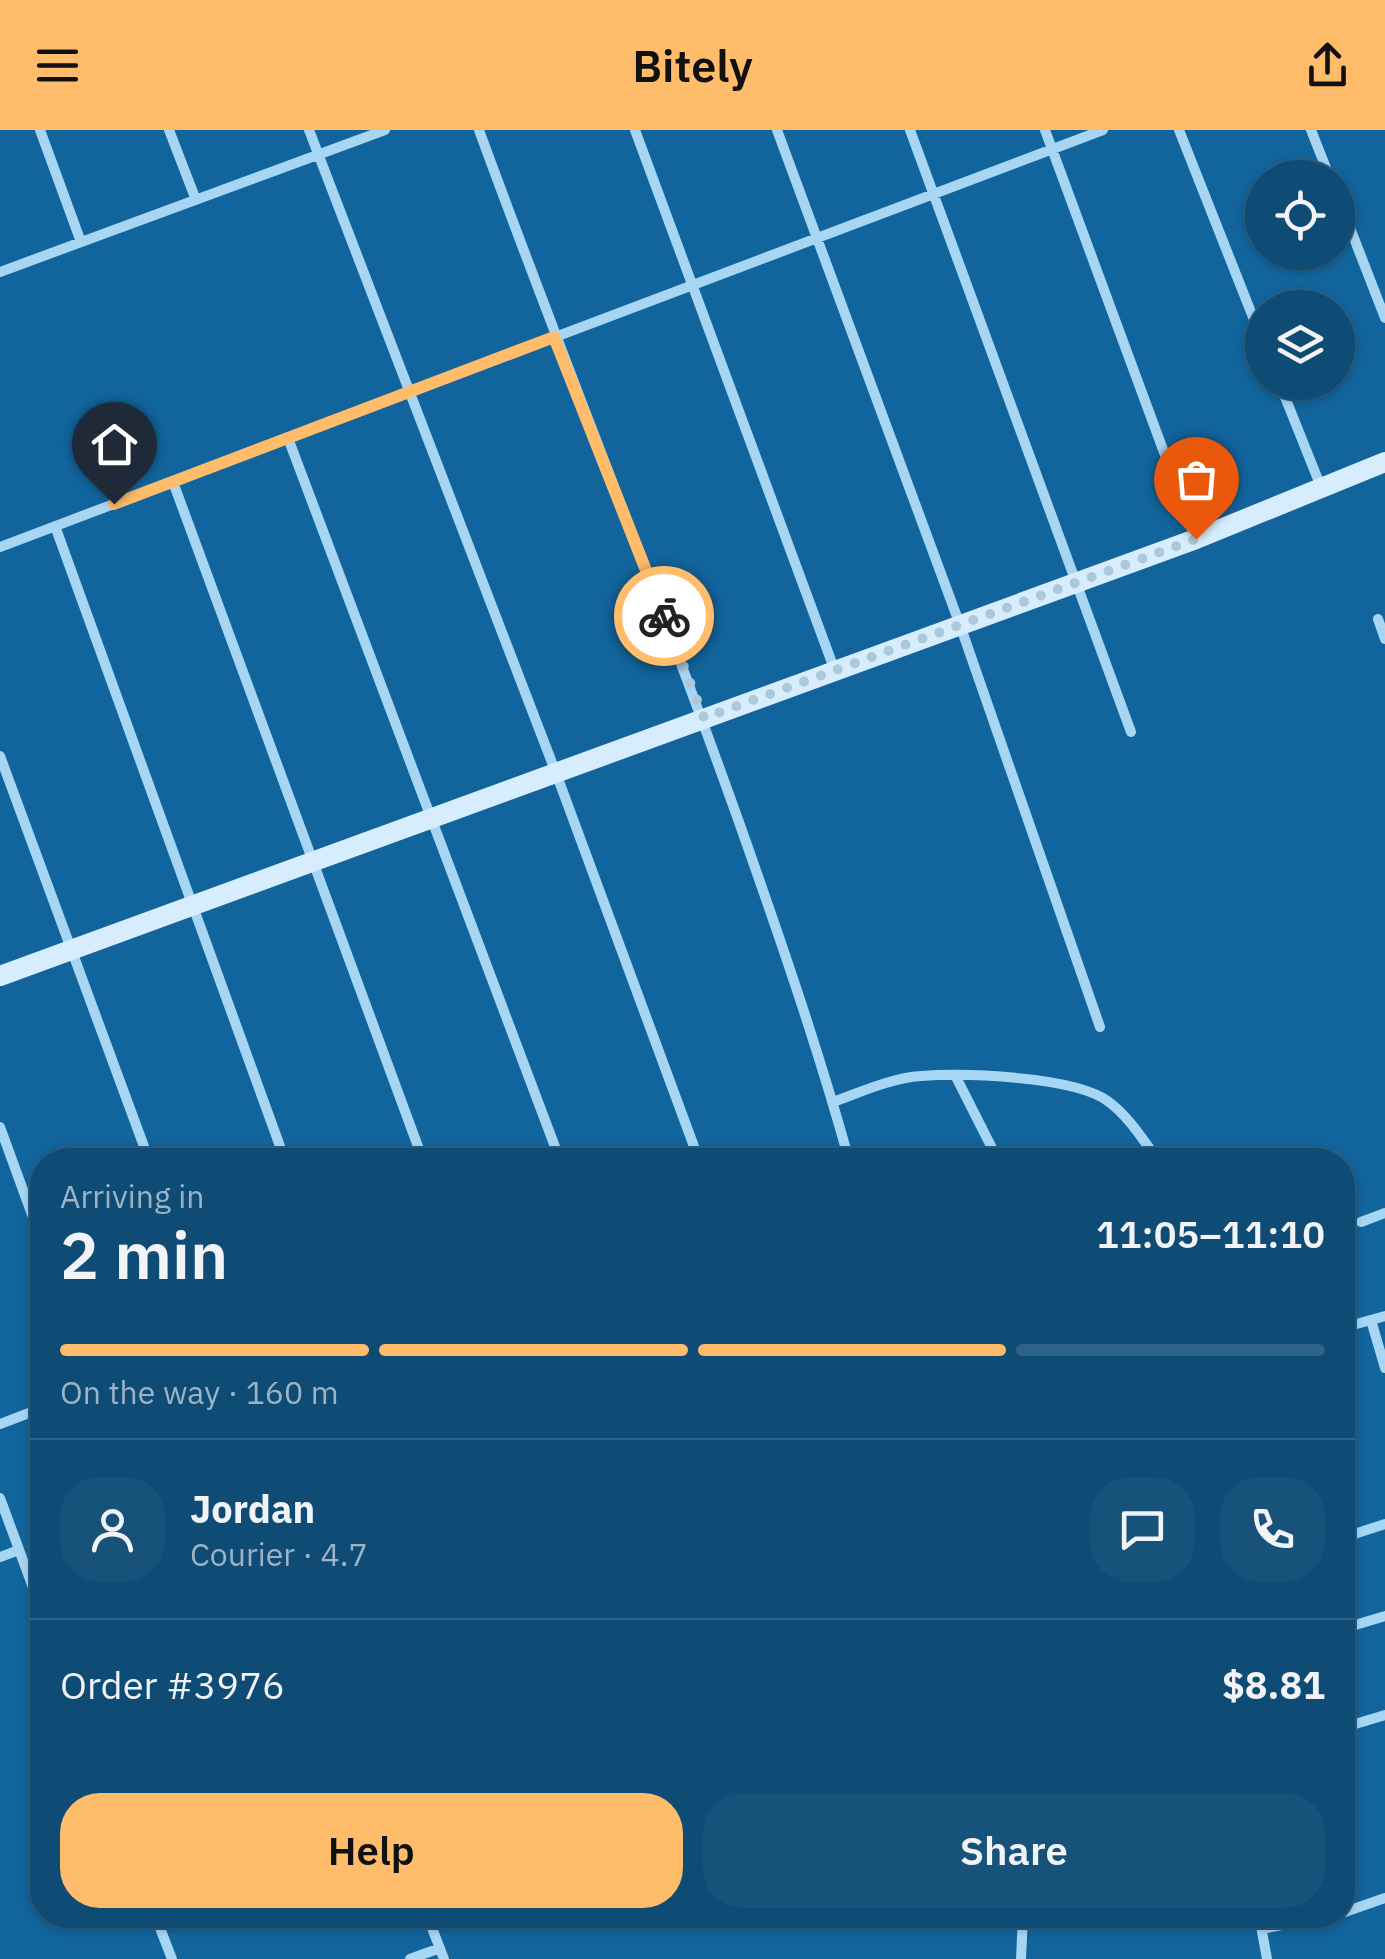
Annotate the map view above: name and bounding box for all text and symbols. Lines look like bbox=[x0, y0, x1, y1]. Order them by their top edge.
text: Bitely bbox=[632, 36, 753, 94]
icon: menu bbox=[30, 38, 85, 93]
icon: share bbox=[1300, 38, 1355, 93]
map controls bbox=[1245, 160, 1355, 400]
button: locate bbox=[1245, 160, 1355, 270]
button: layers bbox=[1245, 290, 1355, 400]
pin bbox=[72, 402, 157, 505]
icon: home bbox=[87, 417, 142, 472]
pin bbox=[1154, 437, 1239, 540]
icon: bag bbox=[1169, 452, 1224, 507]
courier bbox=[614, 566, 714, 666]
icon: bike bbox=[637, 589, 692, 644]
text: Arriving in bbox=[60, 1175, 205, 1217]
text: 11:05–11:10 bbox=[1096, 1209, 1325, 1258]
text: 2 min bbox=[60, 1212, 228, 1297]
text: On the way · 160 m bbox=[60, 1371, 339, 1413]
button: person bbox=[60, 1477, 165, 1582]
button: chat bbox=[1090, 1477, 1195, 1582]
button: phone bbox=[1220, 1477, 1325, 1582]
text: Jordan bbox=[190, 1484, 315, 1533]
text: Courier · 4.7 bbox=[190, 1533, 368, 1575]
text: Order #3976 bbox=[60, 1660, 285, 1709]
text: $8.81 bbox=[1222, 1660, 1325, 1709]
button: Help bbox=[60, 1793, 683, 1908]
button: Share bbox=[703, 1793, 1325, 1908]

